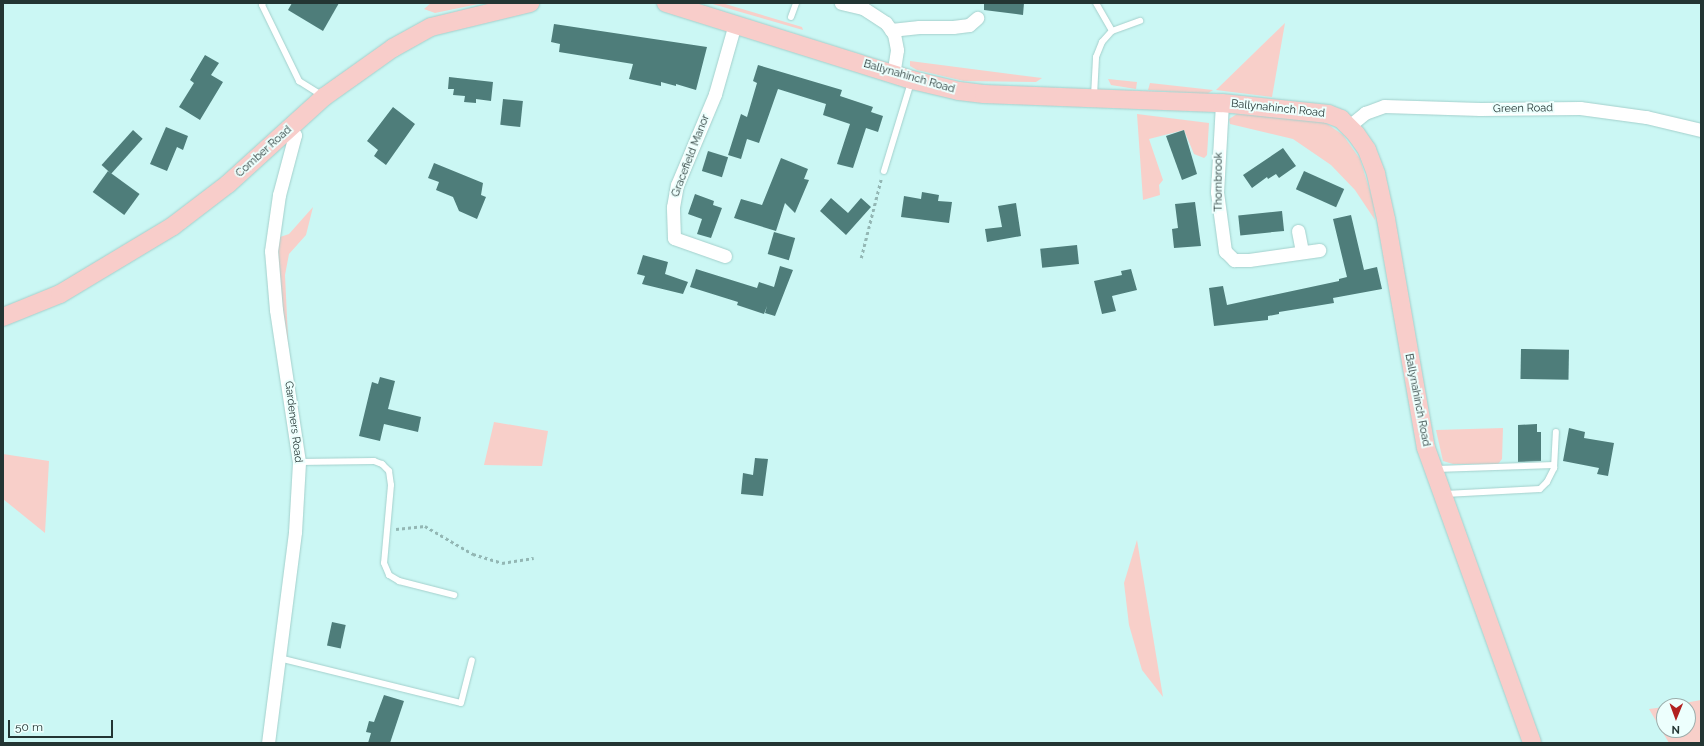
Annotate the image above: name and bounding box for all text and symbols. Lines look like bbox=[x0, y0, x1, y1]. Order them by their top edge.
street label: Ballynahinch Road bbox=[862, 58, 956, 96]
street label: Ballynahinch Road bbox=[1230, 98, 1326, 120]
street label: Green Road bbox=[1493, 102, 1553, 116]
street label: Gracefield Manor bbox=[669, 113, 713, 199]
street label: Comber Road bbox=[233, 124, 295, 180]
street label: Thornbrook bbox=[1212, 152, 1226, 212]
street label: Ballynahinch Road bbox=[1402, 352, 1432, 448]
street label: Gardeners Road bbox=[281, 380, 305, 464]
north arrow bbox=[1656, 698, 1696, 738]
scale bar bbox=[10, 712, 115, 738]
text: 50 m bbox=[15, 720, 43, 734]
text: N bbox=[1671, 723, 1680, 736]

